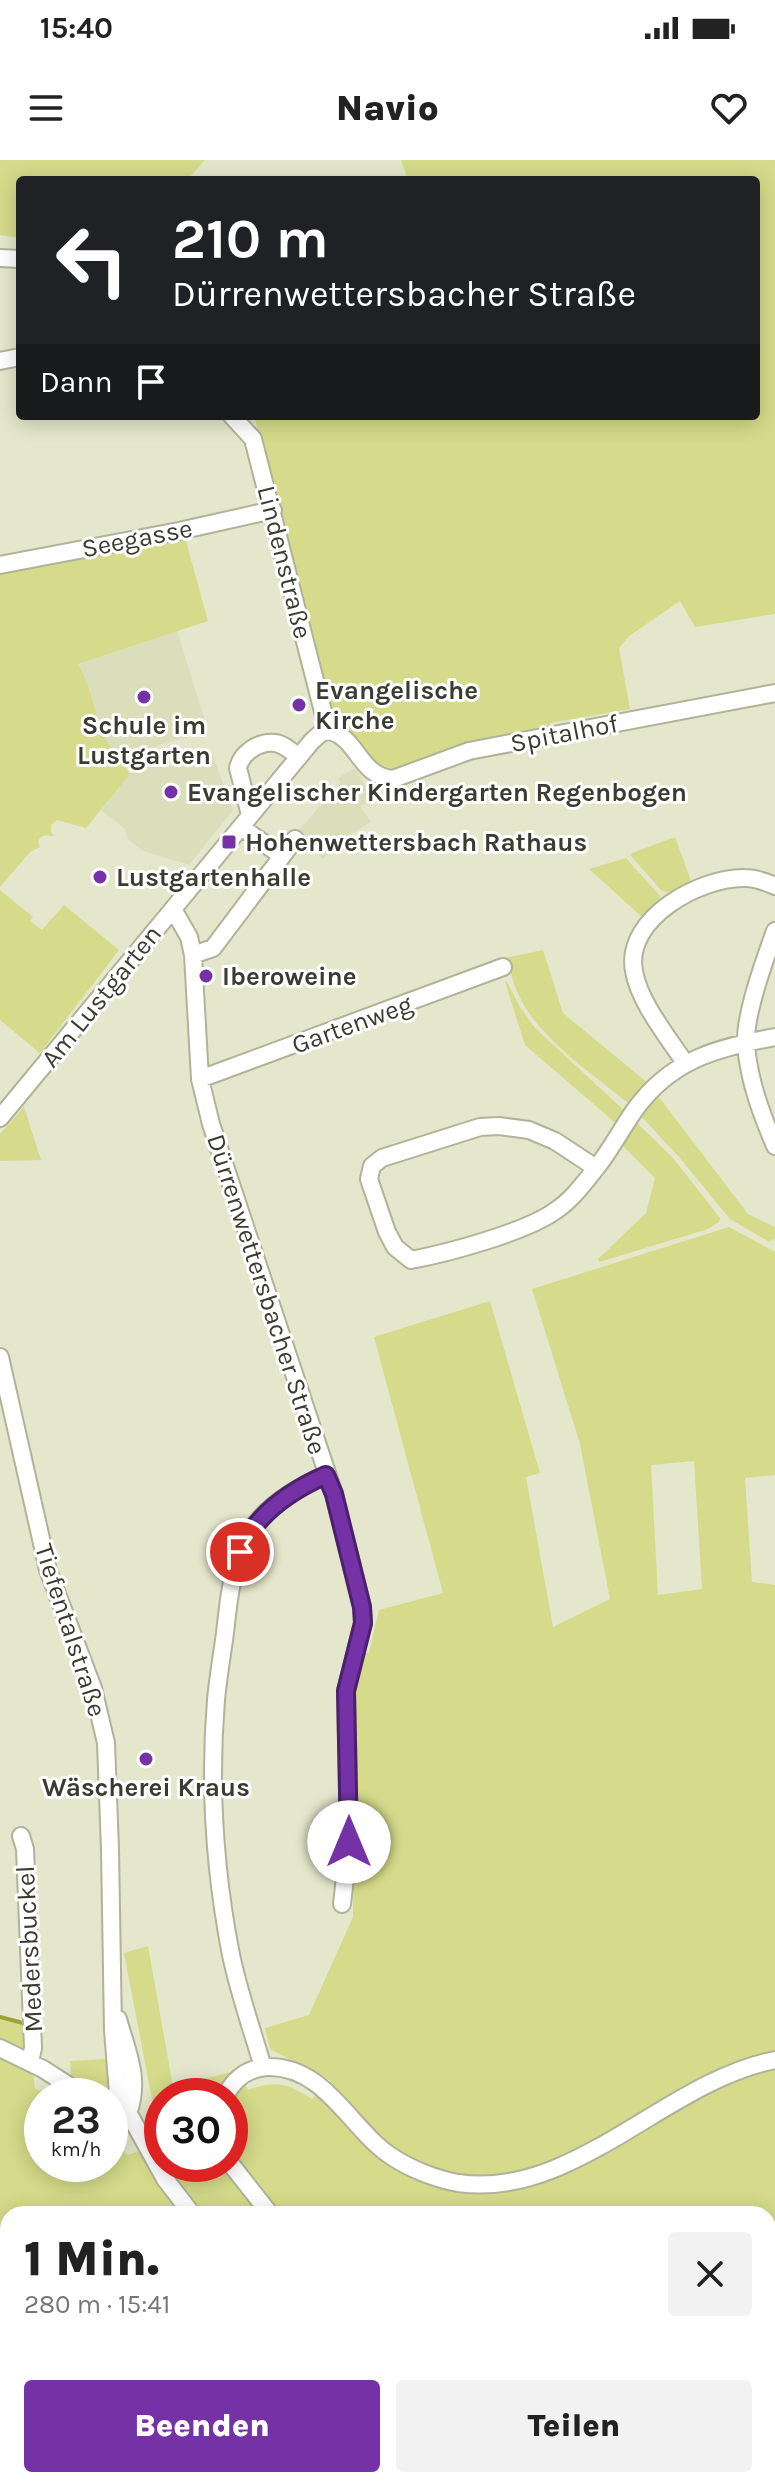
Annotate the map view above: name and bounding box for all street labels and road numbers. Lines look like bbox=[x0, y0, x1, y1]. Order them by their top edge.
street label: Lindenstraße bbox=[251, 482, 318, 642]
street label: Seegasse bbox=[79, 513, 195, 564]
street label: Spitalhof bbox=[508, 708, 622, 759]
street label: Am Lustgarten bbox=[35, 919, 168, 1074]
street label: Gartenweg bbox=[288, 988, 417, 1061]
street label: Dürrenwettersbacher Straße bbox=[200, 1130, 333, 1458]
street label: Tiefentalstraße bbox=[28, 1540, 113, 1720]
street label: Medersbuckel bbox=[10, 1865, 49, 2033]

